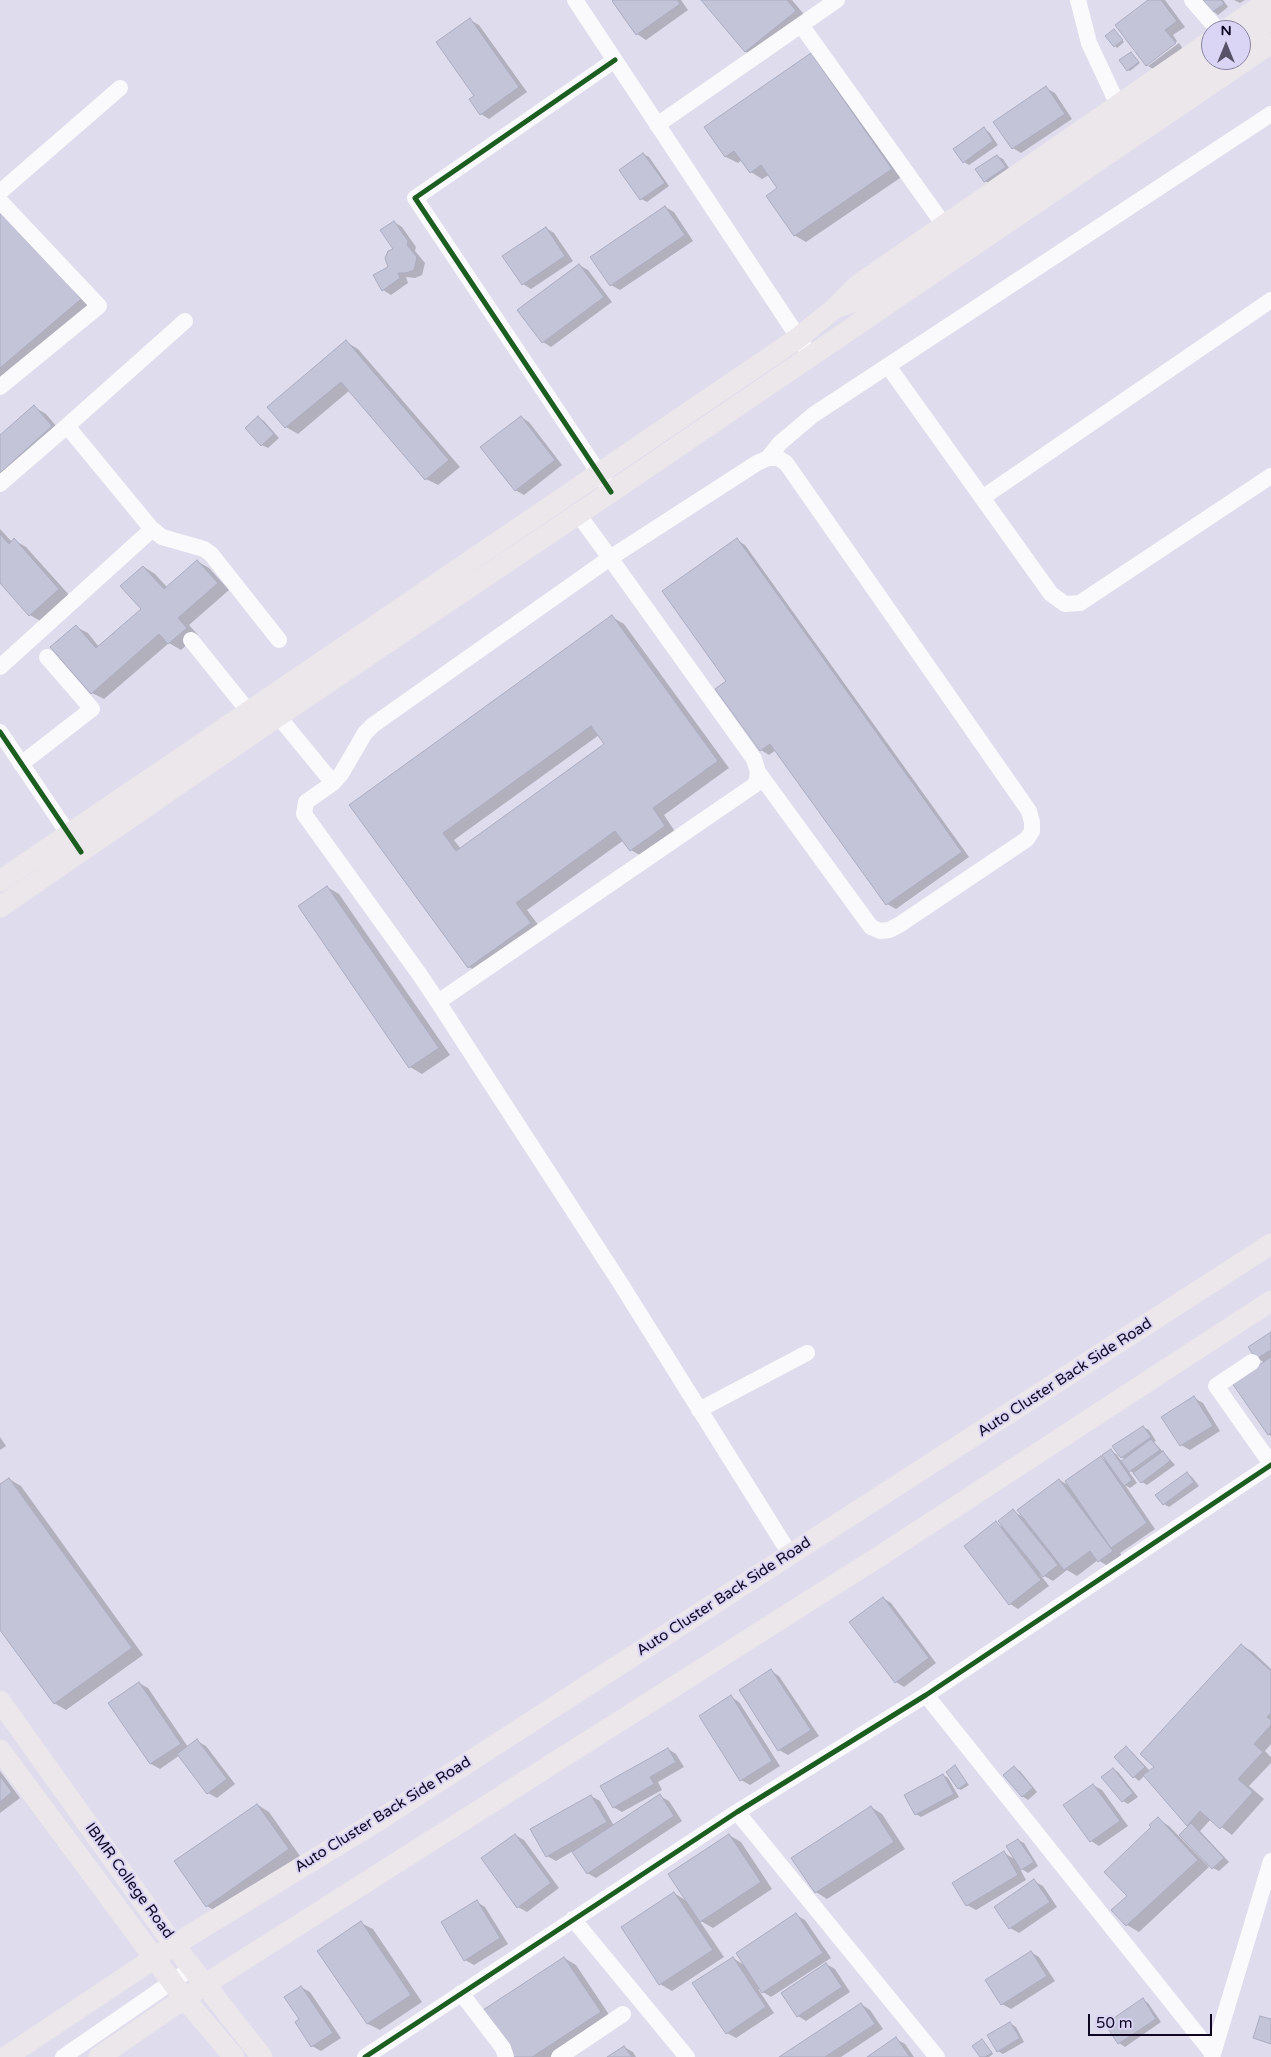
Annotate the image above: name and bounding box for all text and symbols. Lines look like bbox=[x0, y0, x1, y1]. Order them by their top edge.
north arrow bbox=[1201, 20, 1251, 70]
text: N bbox=[1220, 22, 1232, 39]
street label: Auto Cluster Back Side Road bbox=[974, 1315, 1156, 1441]
street label: Auto Cluster Back Side Road bbox=[633, 1534, 815, 1660]
street label: Auto Cluster Back Side Road bbox=[292, 1753, 474, 1877]
street label: IBMR College Road bbox=[81, 1820, 177, 1942]
scale bar bbox=[1091, 2004, 1215, 2036]
text: 50 m bbox=[1096, 2014, 1133, 2032]

